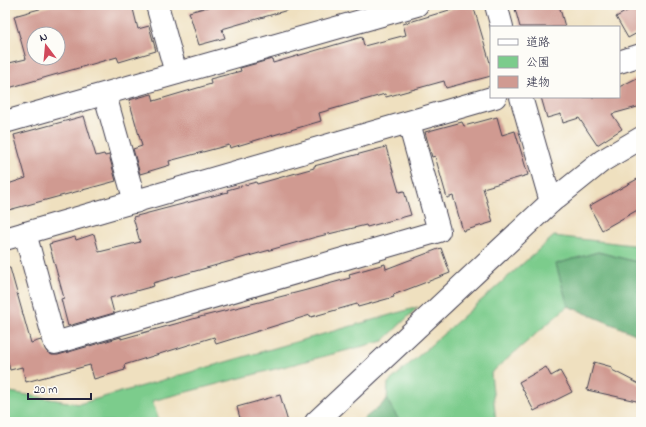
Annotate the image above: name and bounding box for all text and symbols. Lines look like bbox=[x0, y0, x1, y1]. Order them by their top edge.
north arrow bbox=[26, 26, 66, 66]
legend bbox=[490, 26, 620, 98]
text: N bbox=[38, 29, 49, 46]
text: 道路 bbox=[526, 34, 550, 52]
text: 公園 bbox=[526, 54, 550, 72]
text: 建物 bbox=[526, 74, 550, 92]
scale bar bbox=[28, 375, 91, 401]
text: 20 m bbox=[34, 381, 57, 399]

